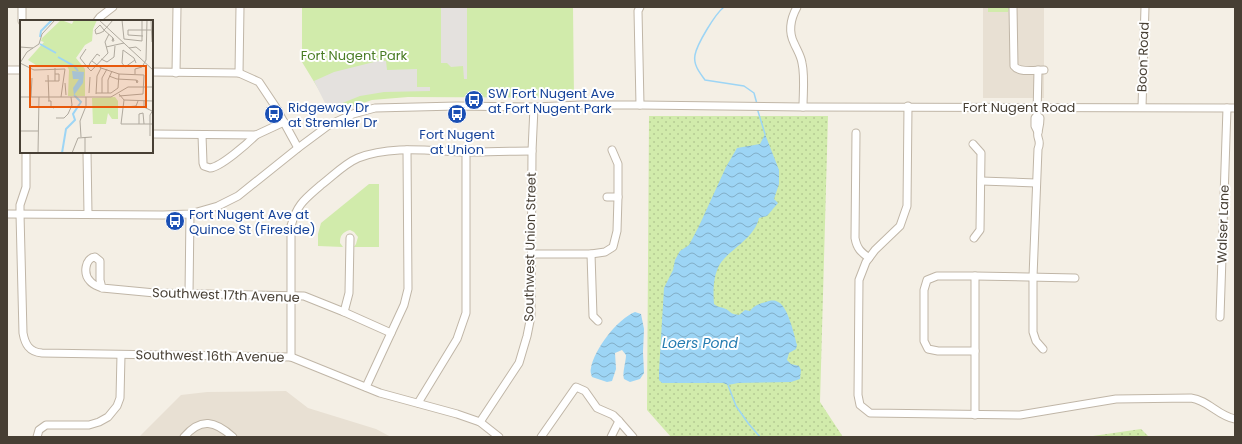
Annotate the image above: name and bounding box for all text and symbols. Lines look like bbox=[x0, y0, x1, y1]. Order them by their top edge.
inset map bbox=[20, 20, 153, 153]
street label: Boon Road bbox=[1132, 22, 1154, 92]
park label: Fort Nugent Park bbox=[301, 46, 408, 65]
place label: SW Fort Nugent Ave at Fort Nugent Park bbox=[488, 84, 615, 118]
bus stop icon: SW Fort Nugent Ave at Fort Nugent Park bbox=[463, 89, 485, 111]
place label: Ridgeway Dr at Stremler Dr bbox=[288, 98, 377, 132]
street label: Fort Nugent Road bbox=[963, 98, 1075, 117]
bus stop icon: Ridgeway Dr at Stremler Dr bbox=[263, 103, 285, 125]
bus stop icon: Fort Nugent at Union bbox=[446, 103, 468, 125]
place label: Fort Nugent at Union bbox=[419, 125, 495, 159]
street label: Southwest Union Street bbox=[519, 172, 541, 322]
street label: Walser Lane bbox=[1212, 184, 1234, 264]
place label: Fort Nugent Ave at Quince St (Fireside) bbox=[189, 205, 316, 239]
bus stop icon: Fort Nugent Ave at Quince St (Fireside) bbox=[164, 210, 186, 232]
street label: Southwest 17th Avenue bbox=[152, 283, 300, 307]
water label: Loers Pond bbox=[662, 333, 738, 353]
street label: Southwest 16th Avenue bbox=[135, 345, 285, 367]

